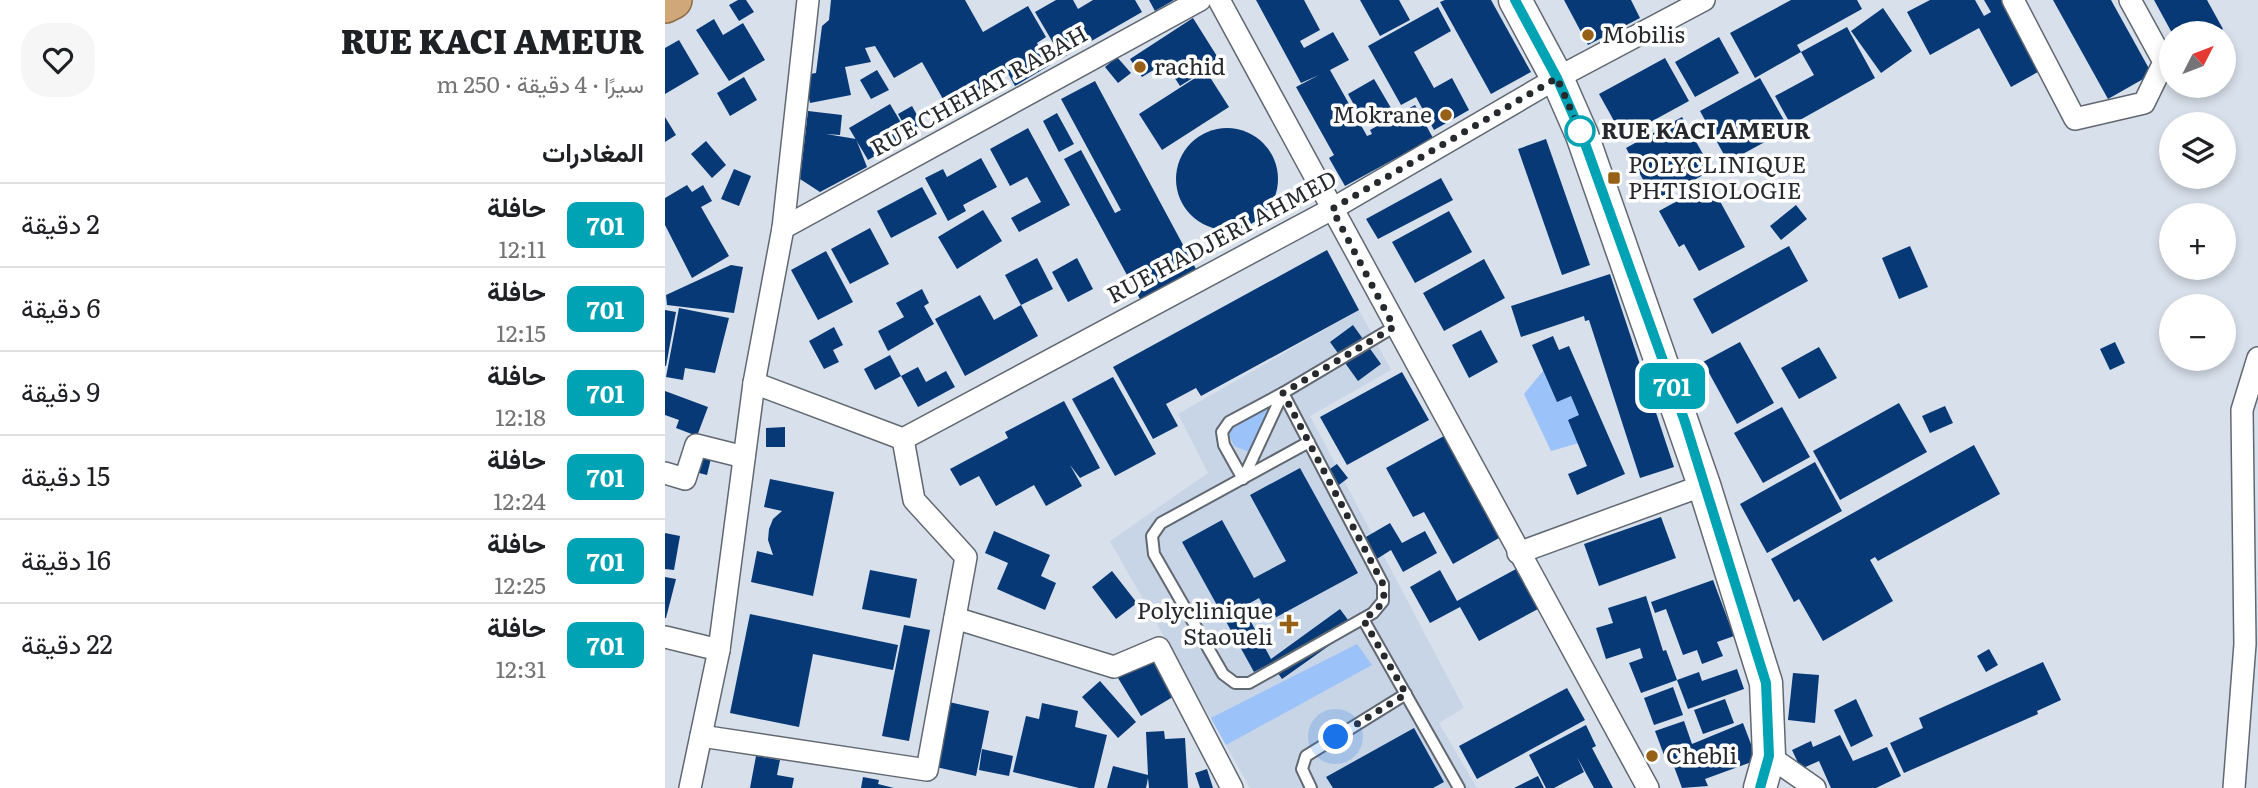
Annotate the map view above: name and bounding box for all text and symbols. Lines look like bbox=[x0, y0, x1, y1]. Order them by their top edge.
text: RUE KACI AMEUR bbox=[341, 15, 644, 64]
street label: RUE CHEHAT RABAH bbox=[863, 15, 1093, 163]
place label: Mobilis bbox=[1602, 16, 1685, 50]
north arrow bbox=[2159, 21, 2237, 98]
map controls bbox=[2159, 21, 2236, 371]
button: heart bbox=[21, 23, 95, 97]
marker: Mobilis bbox=[1580, 27, 1596, 43]
place label: rachid bbox=[1154, 48, 1225, 82]
marker: rachid bbox=[1132, 59, 1148, 75]
text: سيرًا · 4 دقيقة · 250 m bbox=[436, 66, 644, 100]
place label: Mokrane bbox=[1332, 96, 1432, 130]
marker: Mokrane bbox=[1438, 107, 1454, 123]
place label: RUE KACI AMEUR bbox=[1601, 112, 1811, 146]
button: layers bbox=[2159, 112, 2236, 189]
marker: RUE KACI AMEUR bbox=[1565, 116, 1595, 146]
text: المغادرات bbox=[542, 131, 644, 170]
place label: POLYCLINIQUE PHTISIOLOGIE bbox=[1628, 146, 1806, 206]
street label: RUE HADJERI AHMED bbox=[1100, 160, 1342, 310]
marker: POLYCLINIQUE PHTISIOLOGIE bbox=[1606, 170, 1622, 186]
text: حافلة bbox=[487, 186, 546, 225]
text: 2 دقيقة bbox=[21, 203, 100, 242]
button: + bbox=[2159, 203, 2236, 280]
text: 701 bbox=[587, 207, 624, 242]
text: 12:11 bbox=[499, 231, 546, 265]
text: حافلة bbox=[487, 270, 546, 309]
text: 6 دقيقة bbox=[21, 287, 100, 326]
text: 701 bbox=[587, 291, 624, 326]
button: − bbox=[2159, 294, 2236, 371]
text: 12:15 bbox=[496, 315, 546, 349]
text: حافلة bbox=[487, 354, 546, 393]
line badge: 701 bbox=[1632, 363, 1712, 409]
text: 701 bbox=[1653, 368, 1691, 403]
text: 9 دقيقة bbox=[21, 371, 100, 410]
text: 701 bbox=[587, 375, 624, 410]
text: 12:18 bbox=[495, 399, 546, 433]
text: حافلة bbox=[487, 438, 546, 477]
text: 15 دقيقة bbox=[21, 455, 110, 494]
text: 701 bbox=[587, 459, 624, 494]
text: 12:24 bbox=[493, 483, 546, 517]
text: حافلة bbox=[487, 522, 546, 561]
text: 16 دقيقة bbox=[21, 539, 111, 578]
text: 701 bbox=[587, 543, 624, 578]
text: 12:25 bbox=[494, 567, 546, 601]
place label: Polyclinique Staoueli bbox=[1137, 592, 1273, 652]
text: حافلة bbox=[487, 606, 546, 645]
marker: Polyclinique Staoueli bbox=[1279, 614, 1299, 634]
text: 22 دقيقة bbox=[21, 623, 113, 662]
text: 701 bbox=[587, 627, 624, 662]
text: 12:31 bbox=[496, 651, 546, 685]
your location bbox=[1318, 719, 1353, 754]
place label: Chebli bbox=[1666, 737, 1738, 771]
marker: Chebli bbox=[1644, 748, 1660, 764]

